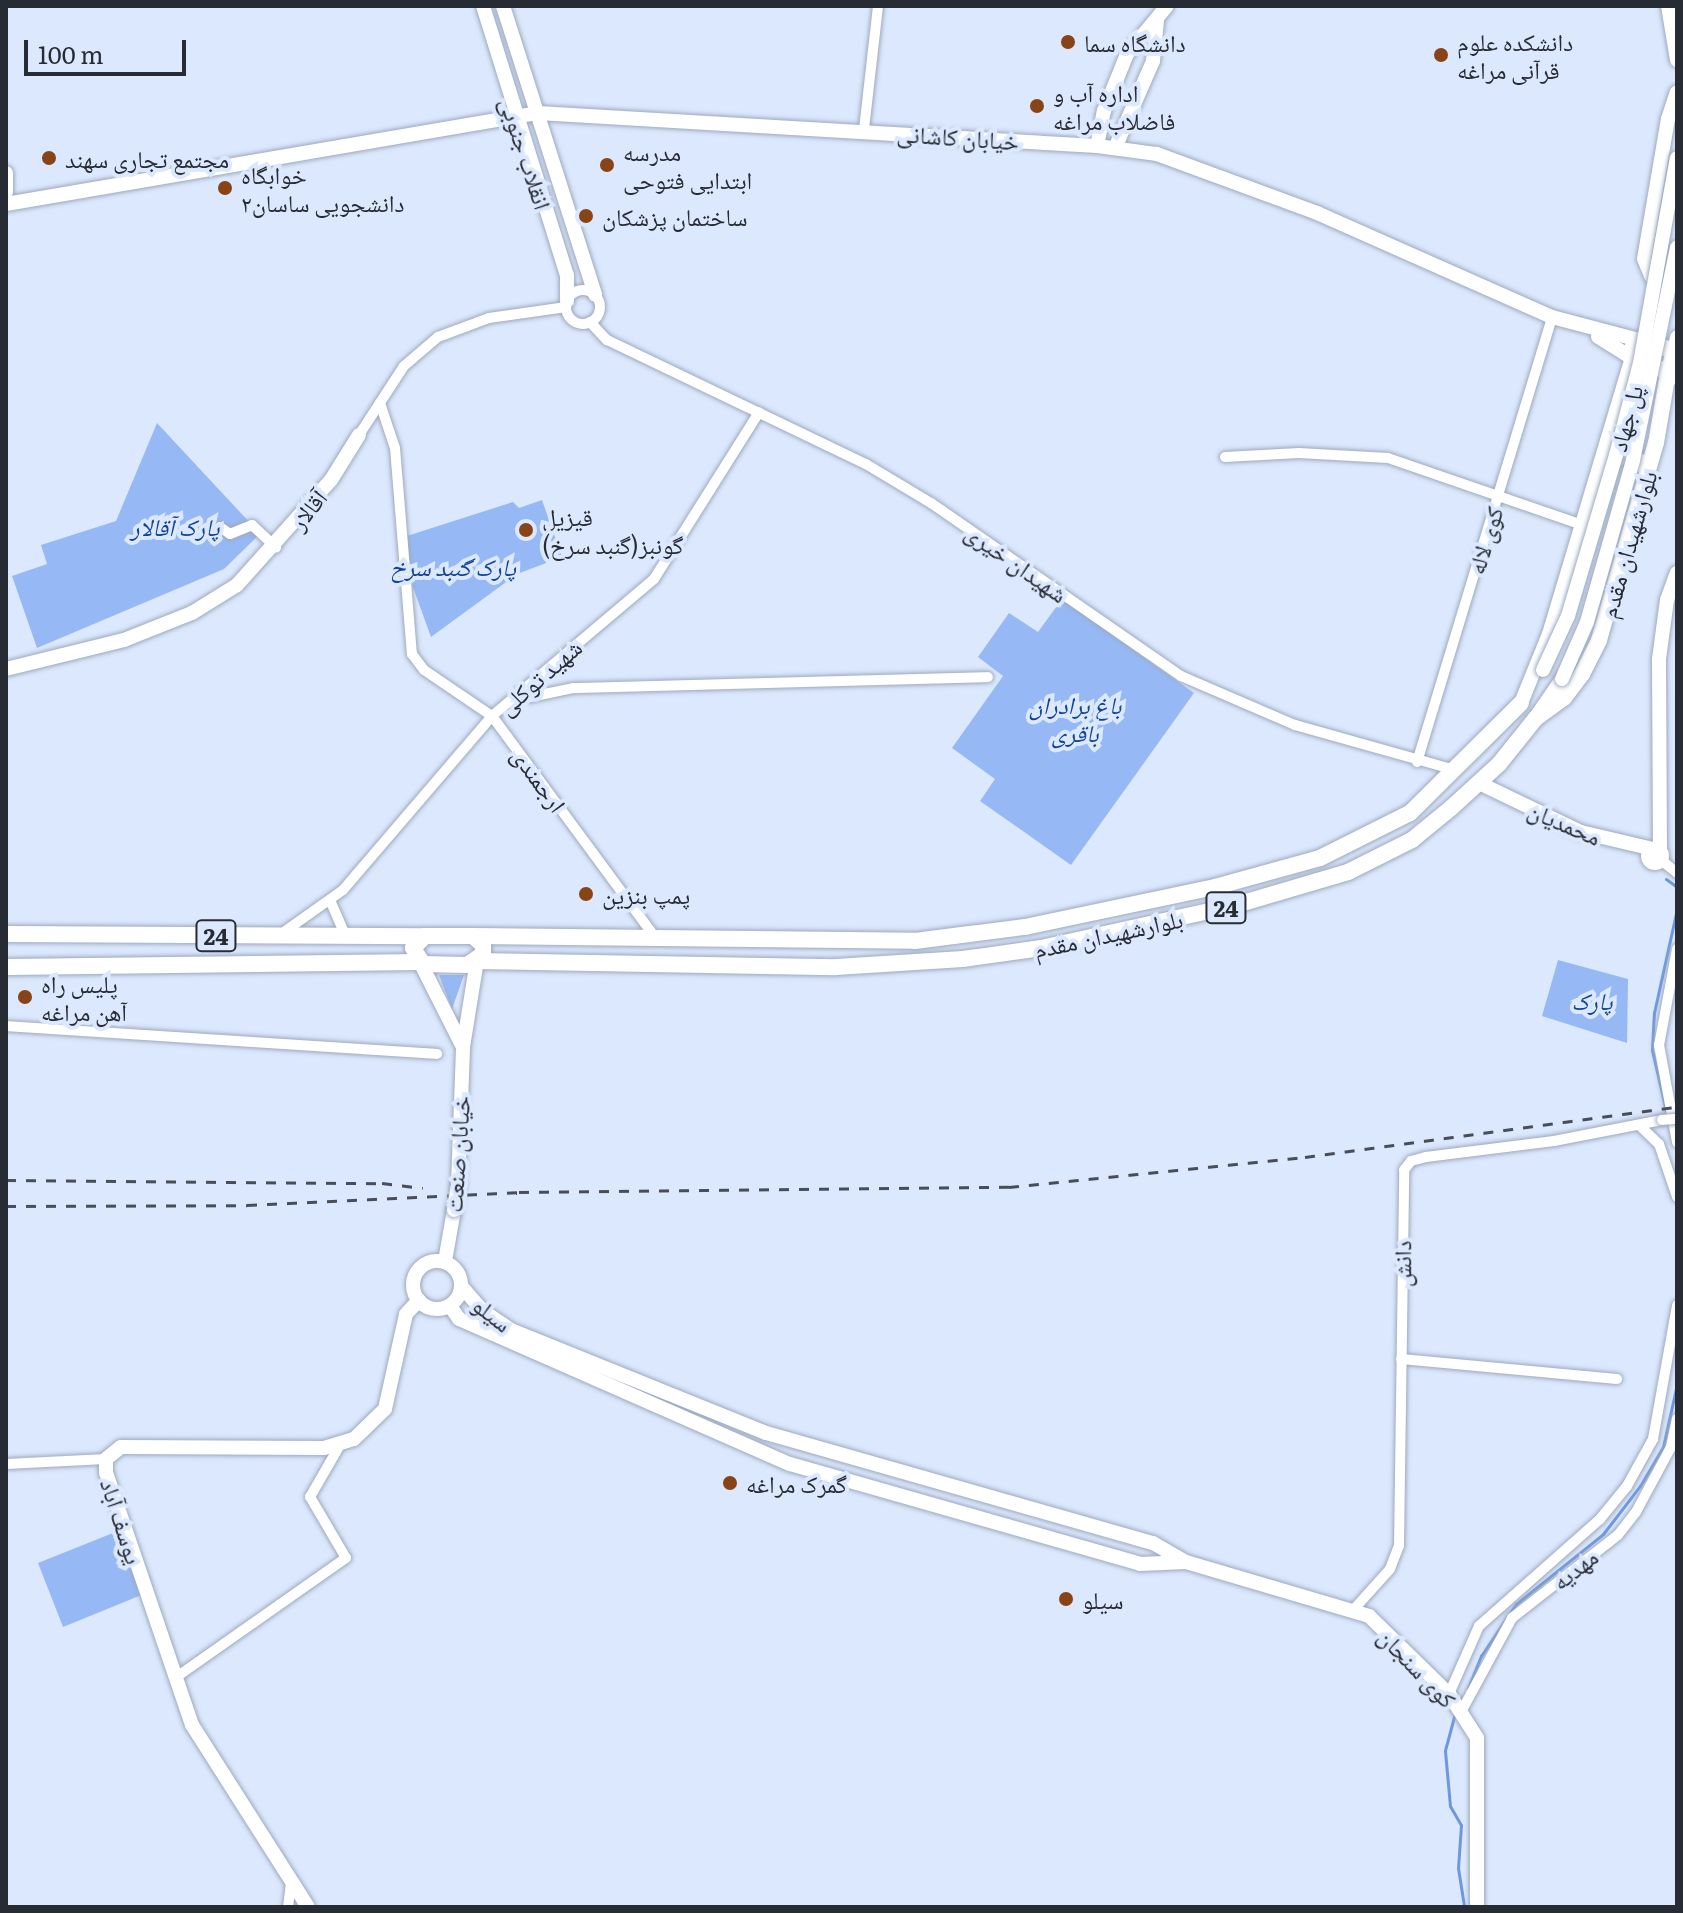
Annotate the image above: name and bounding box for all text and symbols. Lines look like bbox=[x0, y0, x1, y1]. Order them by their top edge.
scale bar bbox=[28, 24, 190, 74]
place label: دانشکده علوم قرآنی مراغه bbox=[1457, 27, 1573, 83]
place label: دانشگاه سما bbox=[1084, 28, 1186, 56]
marker: دانشگاه سما bbox=[1059, 33, 1077, 51]
text: 100 m bbox=[38, 36, 104, 71]
marker: دانشکده علوم قرآنی مراغه bbox=[1432, 46, 1450, 64]
place label: اداره آب و فاضلاب مراغه bbox=[1053, 78, 1175, 134]
street label: انقلاب جنوبی bbox=[495, 93, 559, 213]
marker: اداره آب و فاضلاب مراغه bbox=[1028, 97, 1046, 115]
street label: خیابان کاشانی bbox=[896, 117, 1020, 155]
place label: مدرسه ابتدایی فتوحی bbox=[623, 137, 752, 193]
place label: مجتمع تجاری سهند bbox=[65, 144, 229, 172]
marker: مجتمع تجاری سهند bbox=[40, 149, 58, 167]
marker: مدرسه ابتدایی فتوحی bbox=[598, 156, 616, 174]
place label: خوابگاه دانشجویی ساسان۲ bbox=[241, 160, 404, 216]
marker: خوابگاه دانشجویی ساسان۲ bbox=[216, 179, 234, 197]
place label: ساختمان پزشکان bbox=[602, 202, 747, 230]
marker: ساختمان پزشکان bbox=[577, 207, 595, 225]
street label: پل جهاد bbox=[1602, 382, 1648, 454]
street label: بلوارشهیدان مقدم bbox=[1592, 467, 1662, 621]
street label: آقالار bbox=[282, 483, 332, 535]
place label: قیزیل گونبز(گنبد سرخ) bbox=[542, 502, 683, 558]
street label: کوی لاله bbox=[1460, 503, 1508, 577]
park label: پارک آقالار bbox=[130, 512, 220, 540]
street label: شهیدان خیری bbox=[960, 516, 1074, 608]
marker: قیزیل گونبز(گنبد سرخ) bbox=[517, 521, 535, 539]
park label: پارک گنبد سرخ bbox=[390, 552, 516, 580]
street label: شهید توکلی bbox=[491, 632, 587, 720]
park label: باغ برادران باقری bbox=[1029, 690, 1121, 746]
street label: ارجمندی bbox=[507, 741, 573, 817]
street label: محمدیان bbox=[1524, 794, 1606, 850]
place label: پمپ بنزین bbox=[602, 880, 690, 908]
marker: پمپ بنزین bbox=[577, 885, 595, 903]
road number: 24 bbox=[1204, 890, 1248, 926]
street label: بلوارشهیدان مقدم bbox=[1031, 903, 1185, 963]
road number: 24 bbox=[194, 918, 238, 954]
place label: پلیس راه آهن مراغه bbox=[41, 969, 127, 1025]
park label: پارک bbox=[1572, 986, 1612, 1014]
marker: پلیس راه آهن مراغه bbox=[16, 988, 34, 1006]
street label: خیابان صنعت bbox=[438, 1095, 474, 1213]
street label: دانش bbox=[1387, 1241, 1415, 1287]
street label: سیلو bbox=[468, 1289, 518, 1337]
place label: گمرک مراغه bbox=[746, 1469, 847, 1497]
marker: گمرک مراغه bbox=[721, 1474, 739, 1492]
street label: یوسف آباد bbox=[96, 1475, 150, 1567]
street label: مهدیه bbox=[1545, 1541, 1603, 1595]
place label: سیلو bbox=[1082, 1585, 1124, 1613]
marker: سیلو bbox=[1057, 1590, 1075, 1608]
street label: کوی سنجان bbox=[1373, 1621, 1463, 1713]

